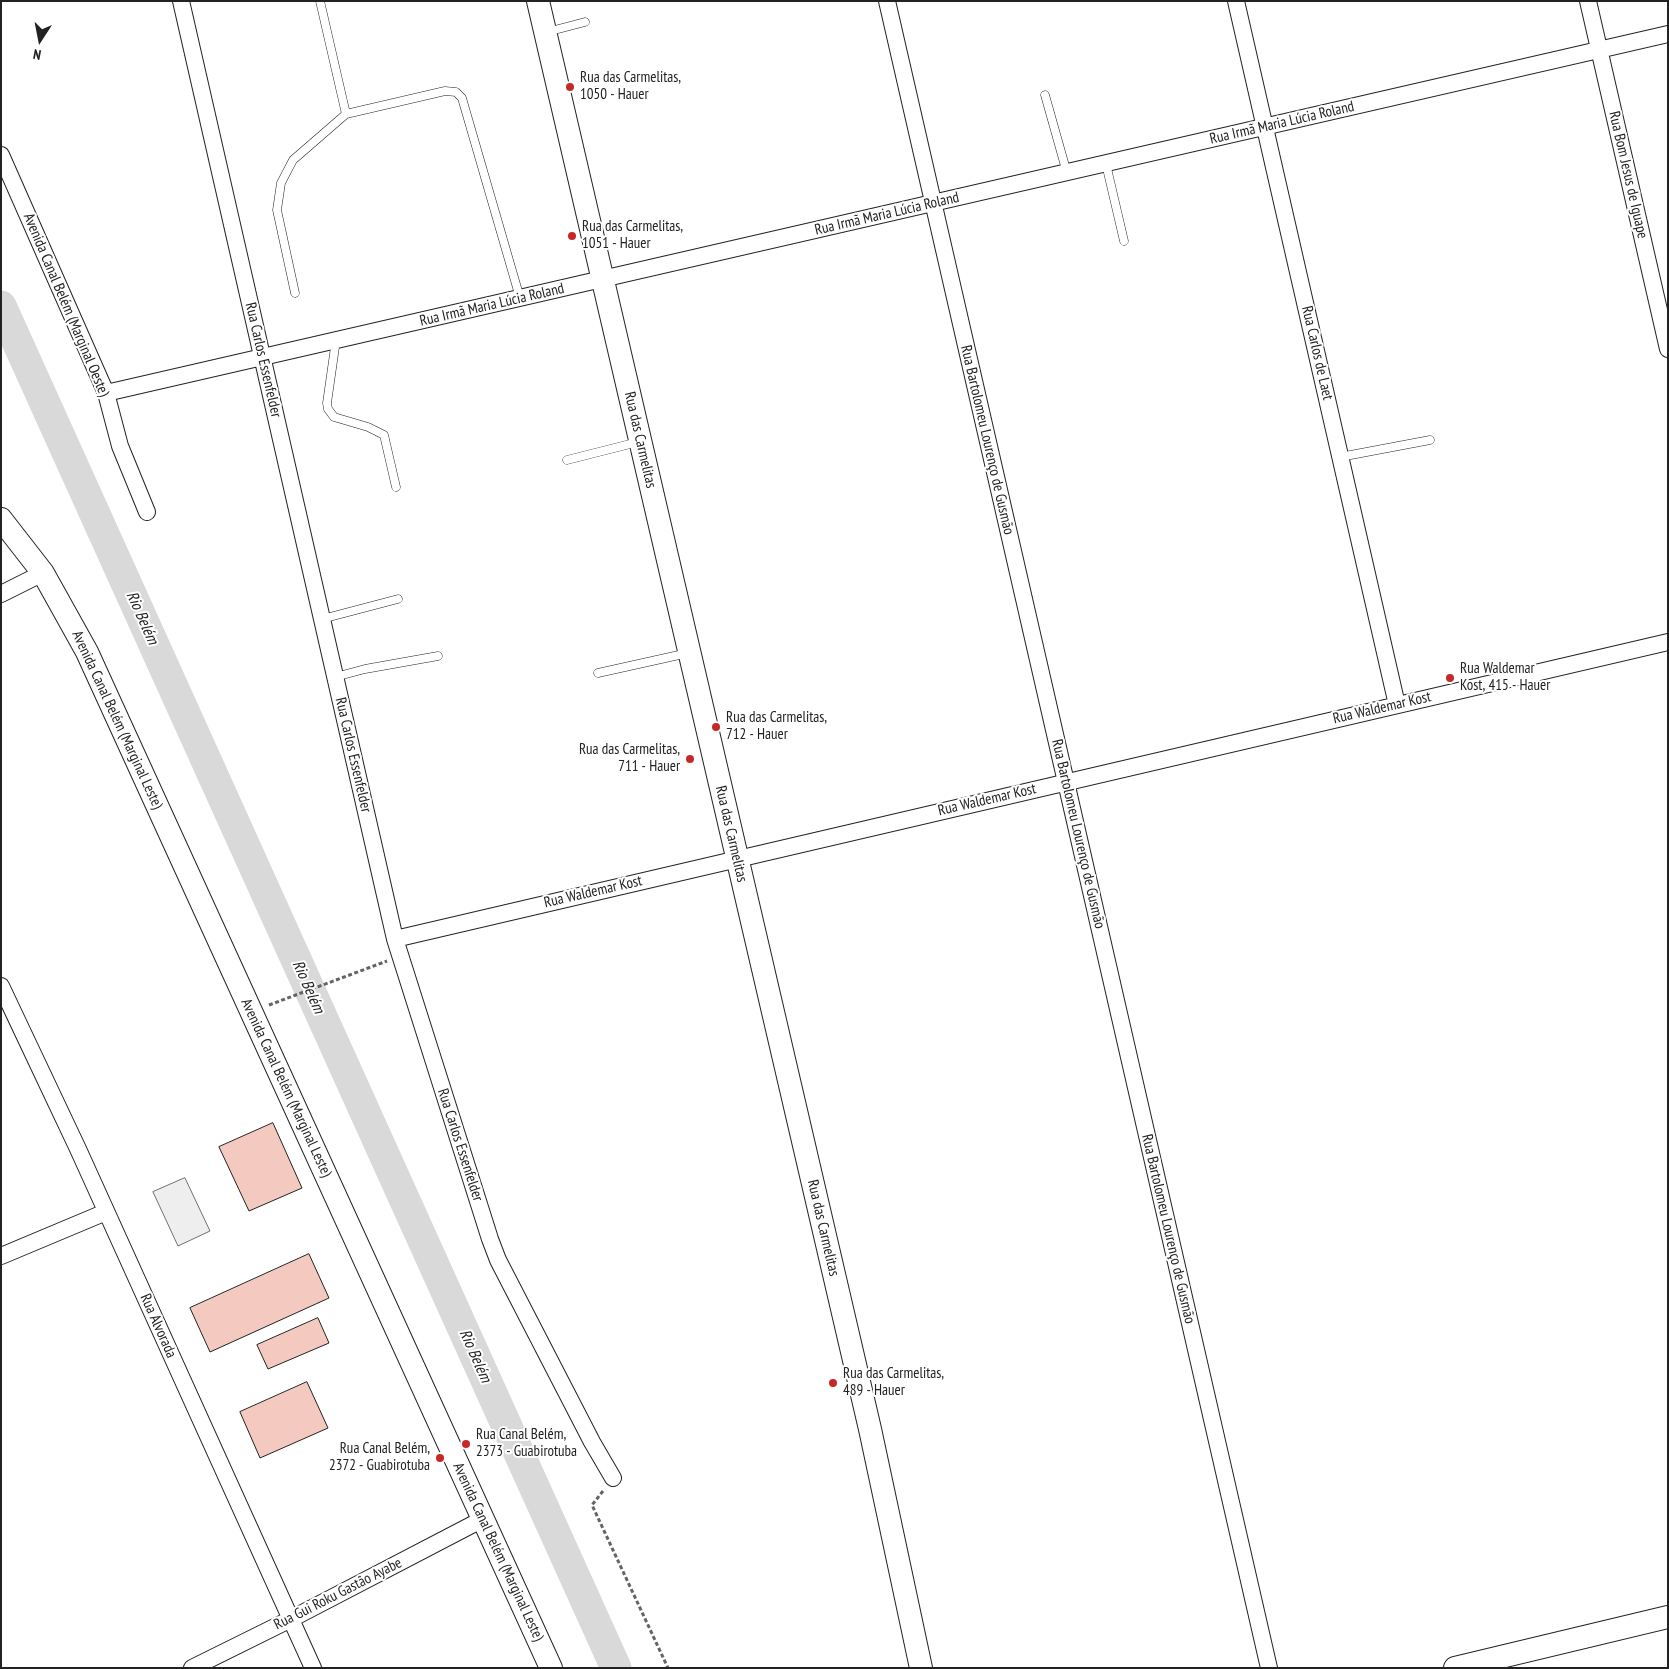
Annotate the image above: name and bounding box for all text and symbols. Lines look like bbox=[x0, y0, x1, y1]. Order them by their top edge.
north arrow bbox=[15, 15, 65, 65]
text: N bbox=[32, 45, 43, 64]
place label: Rua das Carmelitas, 1050 - Hauer bbox=[580, 69, 681, 104]
marker: Rua das Carmelitas, 1050 - Hauer bbox=[564, 81, 576, 93]
street label: Rua Irmã Maria Lúcia Roland bbox=[1208, 98, 1356, 148]
street label: Rua Bom Jesus de Iguape bbox=[1605, 110, 1651, 240]
street label: Rua Irmã Maria Lúcia Roland bbox=[813, 189, 961, 239]
street label: Avenida Canal Belém (Marginal Oeste) bbox=[19, 211, 113, 399]
place label: Rua das Carmelitas, 1051 - Hauer bbox=[582, 218, 683, 253]
marker: Rua das Carmelitas, 1051 - Hauer bbox=[566, 230, 578, 242]
street label: Rua Irmã Maria Lúcia Roland bbox=[418, 280, 566, 330]
street label: Rua Carlos Essenfelder bbox=[241, 301, 285, 419]
street label: Rua Carlos de Laet bbox=[1297, 304, 1337, 402]
street label: Rua Bartolomeu Lourenço de Gusmão bbox=[956, 344, 1018, 536]
street label: Rua das Carmelitas bbox=[620, 390, 660, 490]
water label: Rio Belém bbox=[122, 588, 162, 648]
street label: Avenida Canal Belém (Marginal Leste) bbox=[68, 628, 166, 812]
place label: Rua Waldemar Kost, 415 - Hauer bbox=[1460, 660, 1550, 695]
marker: Rua Waldemar Kost, 415 - Hauer bbox=[1444, 672, 1456, 684]
street label: Rua Waldemar Kost bbox=[1331, 688, 1433, 728]
street label: Rua Carlos Essenfelder bbox=[331, 696, 375, 814]
place label: Rua das Carmelitas, 712 - Hauer bbox=[726, 709, 827, 744]
marker: Rua das Carmelitas, 712 - Hauer bbox=[710, 721, 722, 733]
street label: Rua Bartolomeu Lourenço de Gusmão bbox=[1047, 738, 1109, 930]
place label: Rua das Carmelitas, 711 - Hauer bbox=[579, 741, 680, 776]
marker: Rua das Carmelitas, 711 - Hauer bbox=[684, 753, 696, 765]
street label: Rua Waldemar Kost bbox=[936, 780, 1038, 820]
street label: Rua das Carmelitas bbox=[711, 784, 751, 884]
street label: Rua Waldemar Kost bbox=[542, 872, 644, 912]
water label: Rio Belém bbox=[288, 957, 328, 1017]
street label: Avenida Canal Belém (Marginal Leste) bbox=[237, 996, 335, 1180]
street label: Rua Carlos Essenfelder bbox=[433, 1086, 487, 1204]
street label: Rua Bartolomeu Lourenço de Gusmão bbox=[1137, 1133, 1199, 1325]
street label: Rua das Carmelitas bbox=[803, 1178, 843, 1278]
street label: Rua Alvorada bbox=[136, 1291, 180, 1361]
water label: Rio Belém bbox=[455, 1326, 495, 1386]
place label: Rua das Carmelitas, 489 - Hauer bbox=[843, 1365, 944, 1400]
marker: Rua das Carmelitas, 489 - Hauer bbox=[827, 1377, 839, 1389]
place label: Rua Canal Belém, 2373 - Guabirotuba bbox=[476, 1426, 577, 1461]
marker: Rua Canal Belém, 2373 - Guabirotuba bbox=[460, 1438, 472, 1450]
place label: Rua Canal Belém, 2372 - Guabirotuba bbox=[329, 1440, 430, 1475]
marker: Rua Canal Belém, 2372 - Guabirotuba bbox=[434, 1452, 446, 1464]
street label: Avenida Canal Belém (Marginal Leste) bbox=[449, 1460, 547, 1644]
street label: Rua Gui Roku Gastão Ayabe bbox=[271, 1554, 405, 1634]

